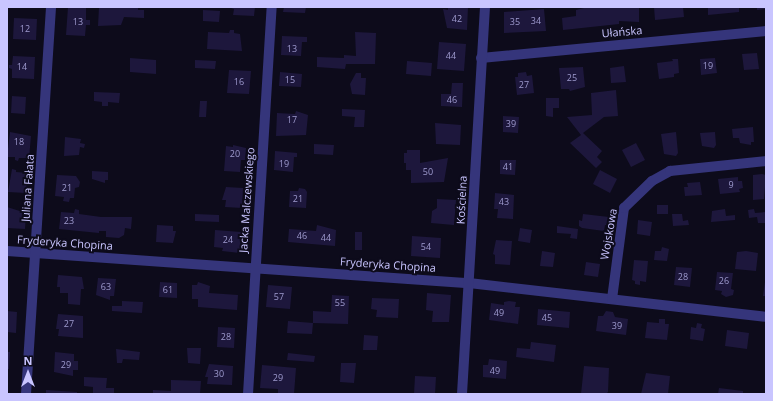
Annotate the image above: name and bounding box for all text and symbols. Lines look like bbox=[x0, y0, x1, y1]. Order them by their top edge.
house number: 42 bbox=[452, 14, 462, 24]
house number: 34 bbox=[531, 16, 541, 26]
house number: 13 bbox=[73, 17, 83, 27]
house number: 35 bbox=[510, 17, 520, 27]
house number: 12 bbox=[20, 24, 30, 34]
street label: Ułańska bbox=[601, 24, 643, 40]
house number: 13 bbox=[287, 44, 297, 54]
house number: 44 bbox=[446, 51, 456, 61]
house number: 19 bbox=[703, 61, 713, 71]
house number: 14 bbox=[17, 62, 27, 72]
house number: 25 bbox=[567, 73, 577, 83]
house number: 15 bbox=[285, 75, 295, 85]
house number: 16 bbox=[234, 77, 244, 87]
house number: 27 bbox=[519, 80, 529, 90]
house number: 46 bbox=[447, 95, 457, 105]
house number: 17 bbox=[287, 115, 297, 125]
house number: 39 bbox=[506, 119, 516, 129]
house number: 18 bbox=[14, 137, 24, 147]
street label: Jacka Malczewskiego bbox=[237, 147, 257, 253]
house number: 20 bbox=[230, 149, 240, 159]
street label: Juliana Fałata bbox=[19, 154, 37, 222]
house number: 19 bbox=[279, 159, 289, 169]
house number: 41 bbox=[503, 162, 513, 172]
house number: 50 bbox=[423, 167, 433, 177]
street label: Kościelna bbox=[454, 175, 470, 225]
house number: 9 bbox=[728, 180, 734, 190]
house number: 21 bbox=[62, 183, 72, 193]
house number: 21 bbox=[293, 194, 303, 204]
house number: 43 bbox=[499, 197, 509, 207]
street label: Wojskowa bbox=[598, 207, 620, 261]
house number: 23 bbox=[64, 216, 74, 226]
house number: 46 bbox=[297, 231, 307, 241]
street label: Fryderyka Chopina bbox=[17, 233, 113, 253]
house number: 44 bbox=[321, 233, 331, 243]
house number: 24 bbox=[223, 235, 233, 245]
house number: 54 bbox=[421, 242, 431, 252]
street label: Fryderyka Chopina bbox=[340, 255, 436, 275]
house number: 28 bbox=[678, 272, 688, 282]
house number: 26 bbox=[719, 276, 729, 286]
house number: 63 bbox=[101, 282, 111, 292]
house number: 61 bbox=[163, 285, 173, 295]
house number: 57 bbox=[274, 292, 284, 302]
house number: 55 bbox=[335, 298, 345, 308]
house number: 49 bbox=[494, 308, 504, 318]
house number: 45 bbox=[542, 313, 552, 323]
house number: 27 bbox=[64, 319, 74, 329]
house number: 39 bbox=[612, 321, 622, 331]
house number: 28 bbox=[221, 332, 231, 342]
north arrow bbox=[8, 353, 48, 393]
text: N bbox=[24, 353, 32, 368]
house number: 29 bbox=[61, 360, 71, 370]
house number: 49 bbox=[490, 366, 500, 376]
house number: 30 bbox=[214, 369, 224, 379]
house number: 29 bbox=[273, 373, 283, 383]

